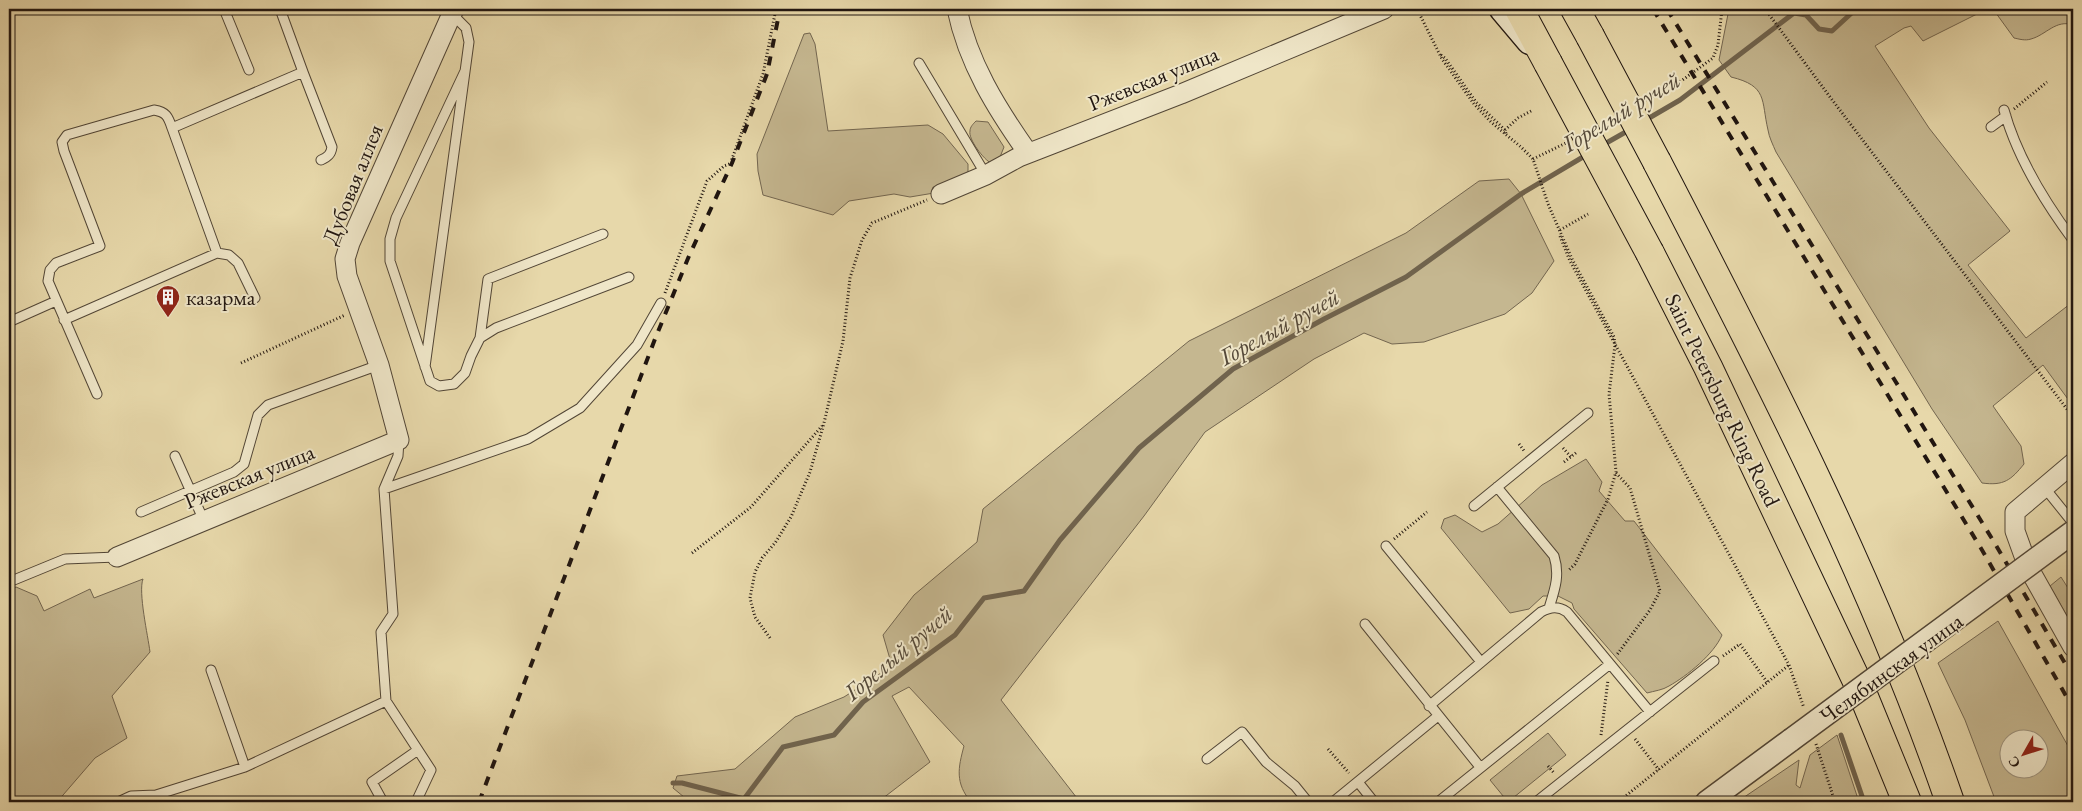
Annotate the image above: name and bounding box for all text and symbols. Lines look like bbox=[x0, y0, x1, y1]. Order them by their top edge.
street label: Ржевская улица bbox=[1084, 39, 1223, 118]
water label: Горелый ручей bbox=[1555, 64, 1686, 160]
street label: Дубовая аллея bbox=[315, 120, 390, 249]
water label: Горелый ручей bbox=[1212, 281, 1344, 373]
place label: казарма bbox=[186, 283, 256, 312]
building icon: казарма bbox=[155, 284, 181, 318]
street label: Saint Petersburg Ring Road bbox=[1658, 289, 1787, 512]
street label: Ржевская улица bbox=[180, 437, 319, 516]
water label: Горелый ручей bbox=[836, 598, 959, 708]
street label: Челябинская улица bbox=[1814, 606, 1969, 730]
north arrow bbox=[2000, 728, 2050, 778]
text: С bbox=[2004, 753, 2024, 772]

